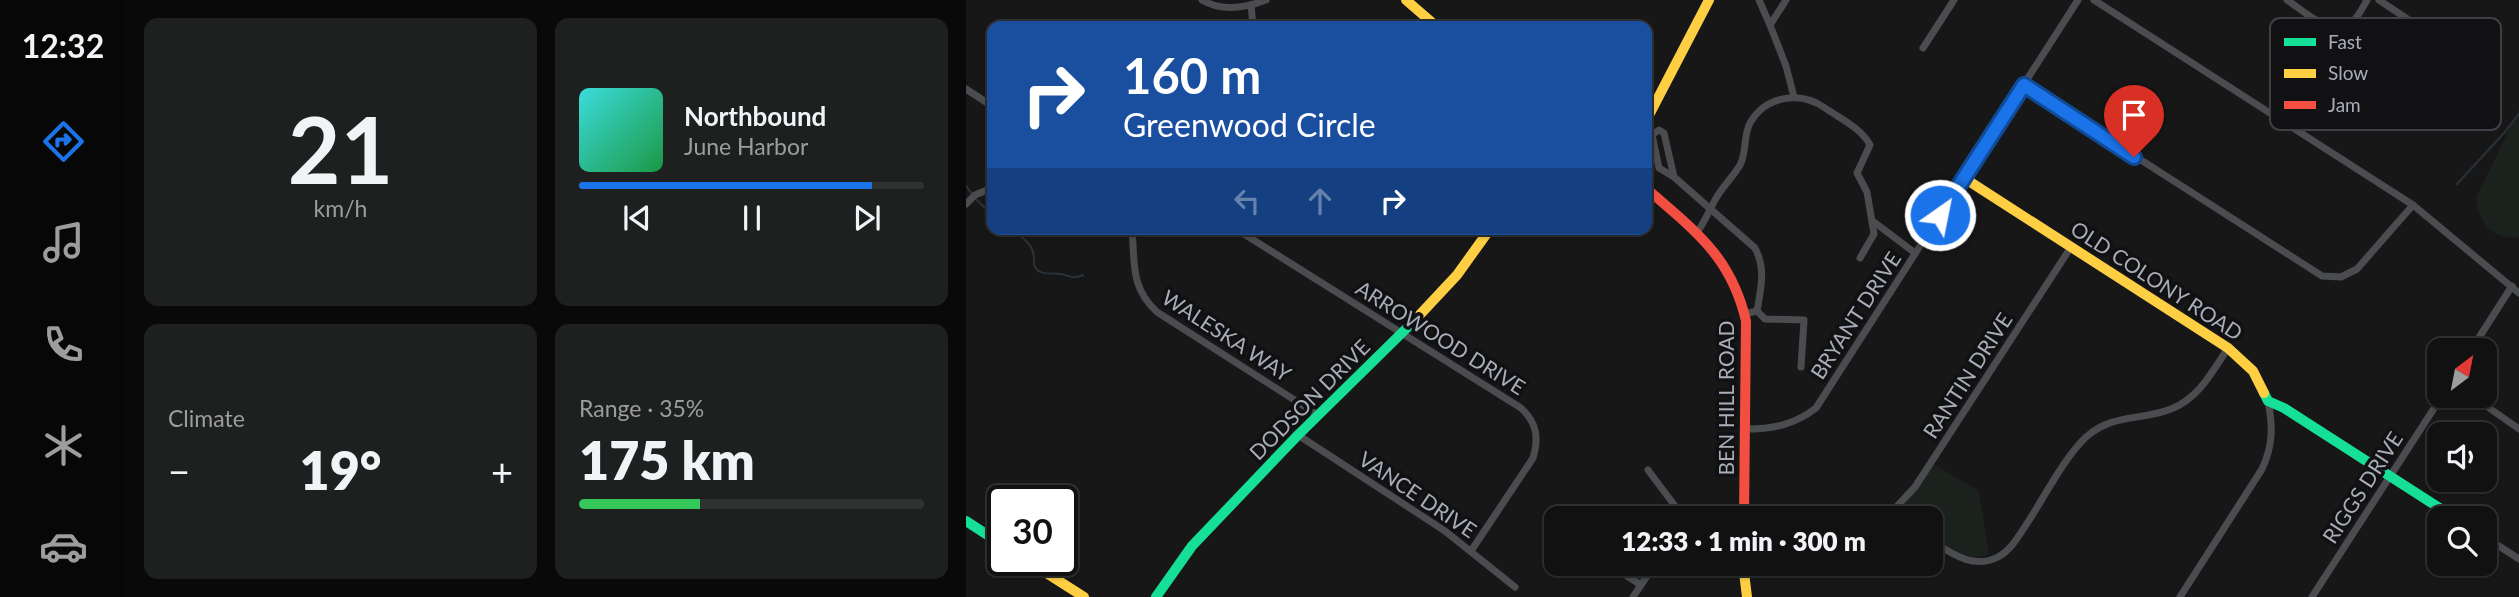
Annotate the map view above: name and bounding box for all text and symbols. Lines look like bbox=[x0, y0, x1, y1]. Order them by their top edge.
legend bbox=[2270, 18, 2501, 130]
text: 12:32 bbox=[22, 26, 104, 65]
text: Fast bbox=[2328, 30, 2362, 53]
text: 160 m bbox=[1123, 46, 1261, 104]
icon: right bbox=[1008, 49, 1099, 140]
text: Slow bbox=[2328, 61, 2368, 84]
pin bbox=[2104, 85, 2164, 157]
text: Jam bbox=[2328, 93, 2361, 116]
text: 21 bbox=[288, 94, 393, 203]
icon: arrive bbox=[2115, 96, 2153, 134]
text: Northbound bbox=[684, 100, 826, 132]
text: Greenwood Circle bbox=[1123, 105, 1376, 144]
icon: directions bbox=[39, 117, 88, 166]
text: June Harbor bbox=[684, 132, 808, 160]
position arrow bbox=[1903, 178, 1977, 252]
icon: left bbox=[1228, 182, 1266, 220]
icon: ahead bbox=[1301, 182, 1339, 220]
icon: right bbox=[1374, 182, 1412, 220]
text: km/h bbox=[314, 194, 367, 222]
icon: previous bbox=[618, 199, 656, 237]
icon: pause bbox=[733, 199, 771, 237]
icon: next bbox=[848, 199, 886, 237]
street label: OLD COLONY ROAD bbox=[2066, 215, 2248, 345]
icon: music bbox=[39, 218, 88, 267]
street label: BRYANT DRIVE bbox=[1805, 247, 1905, 383]
street label: ARROWOOD DRIVE bbox=[1352, 275, 1530, 399]
street label: WALESKA WAY bbox=[1158, 284, 1297, 386]
street label: RANTIN DRIVE bbox=[1917, 308, 2017, 442]
icon: phone bbox=[39, 320, 88, 369]
street label: BEN HILL ROAD bbox=[1713, 321, 1738, 475]
street label: DODSON DRIVE bbox=[1244, 334, 1374, 464]
north arrow bbox=[2427, 338, 2497, 408]
map controls bbox=[2427, 338, 2497, 576]
text: Range · 35% bbox=[579, 394, 704, 422]
text: Climate bbox=[168, 404, 245, 432]
icon: climate bbox=[39, 421, 88, 470]
button: sound bbox=[2427, 422, 2497, 492]
street label: RIGGS DRIVE bbox=[2317, 427, 2407, 547]
text: 175 km bbox=[579, 429, 755, 491]
text: 19° bbox=[300, 439, 381, 501]
street label: VANCE DRIVE bbox=[1355, 446, 1481, 542]
text: − bbox=[168, 448, 190, 494]
text: + bbox=[491, 448, 513, 494]
speed limit sign: 30 bbox=[987, 485, 1078, 576]
button: search bbox=[2427, 506, 2497, 576]
icon: car bbox=[39, 522, 88, 571]
text: 12:33 · 1 min · 300 m bbox=[1621, 525, 1866, 557]

